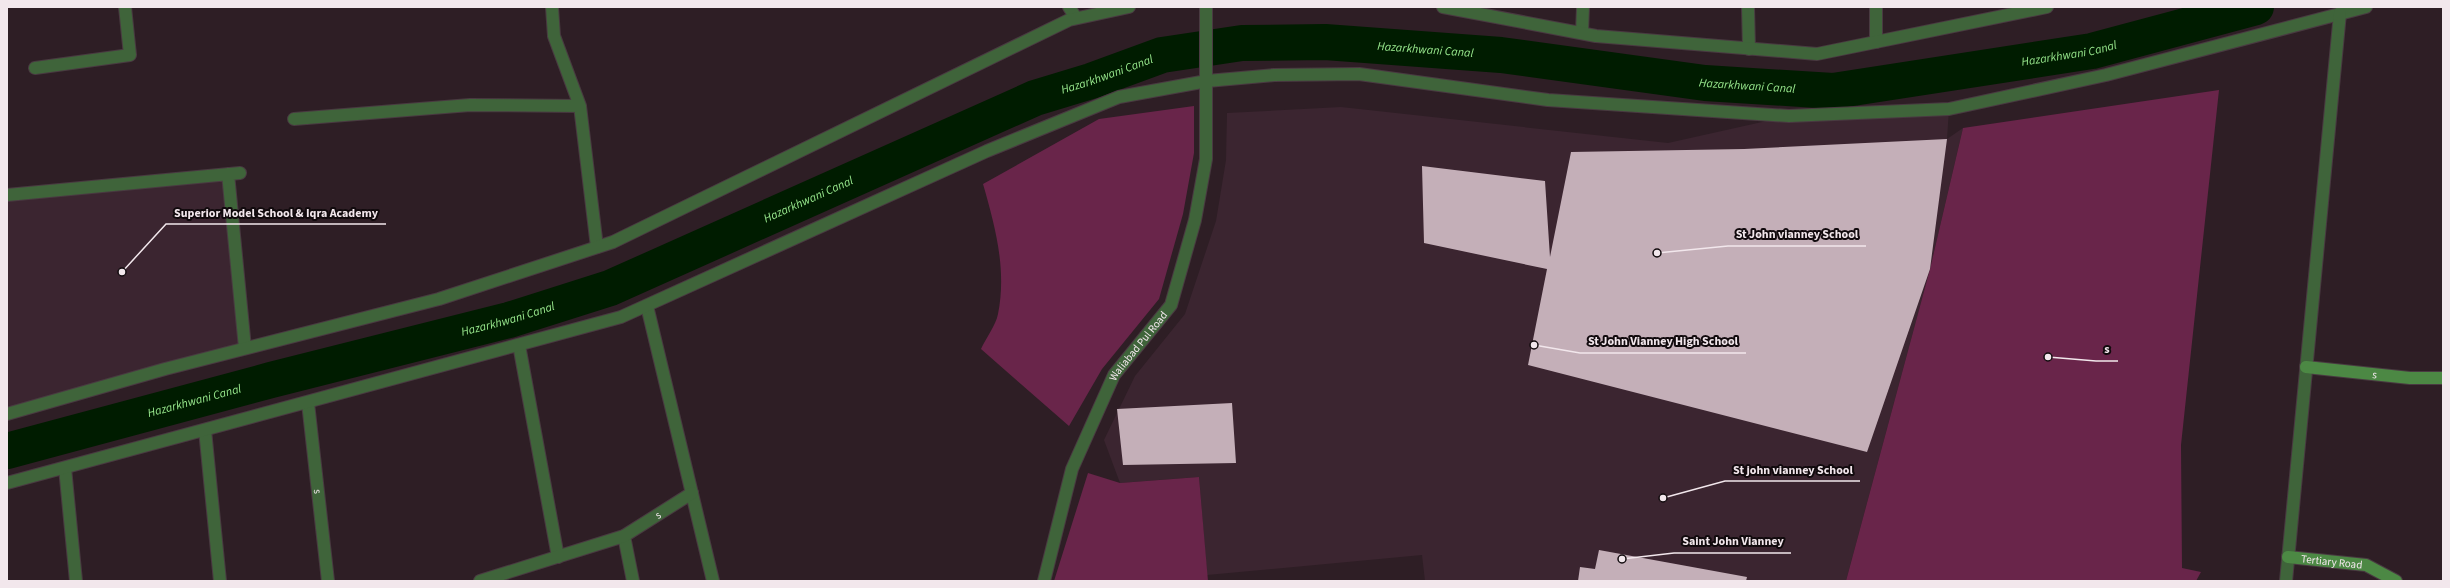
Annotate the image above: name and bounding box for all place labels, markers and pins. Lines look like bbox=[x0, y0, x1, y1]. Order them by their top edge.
callout: Superior Model School & Iqra Academy bbox=[166, 200, 386, 224]
callout: St John vianney School bbox=[1728, 222, 1866, 246]
callout: St John Vianney High School bbox=[1580, 329, 1746, 353]
callout: s bbox=[2096, 337, 2118, 361]
callout: St john vianney School bbox=[1725, 457, 1860, 481]
callout: Saint John Vianney bbox=[1674, 529, 1791, 553]

